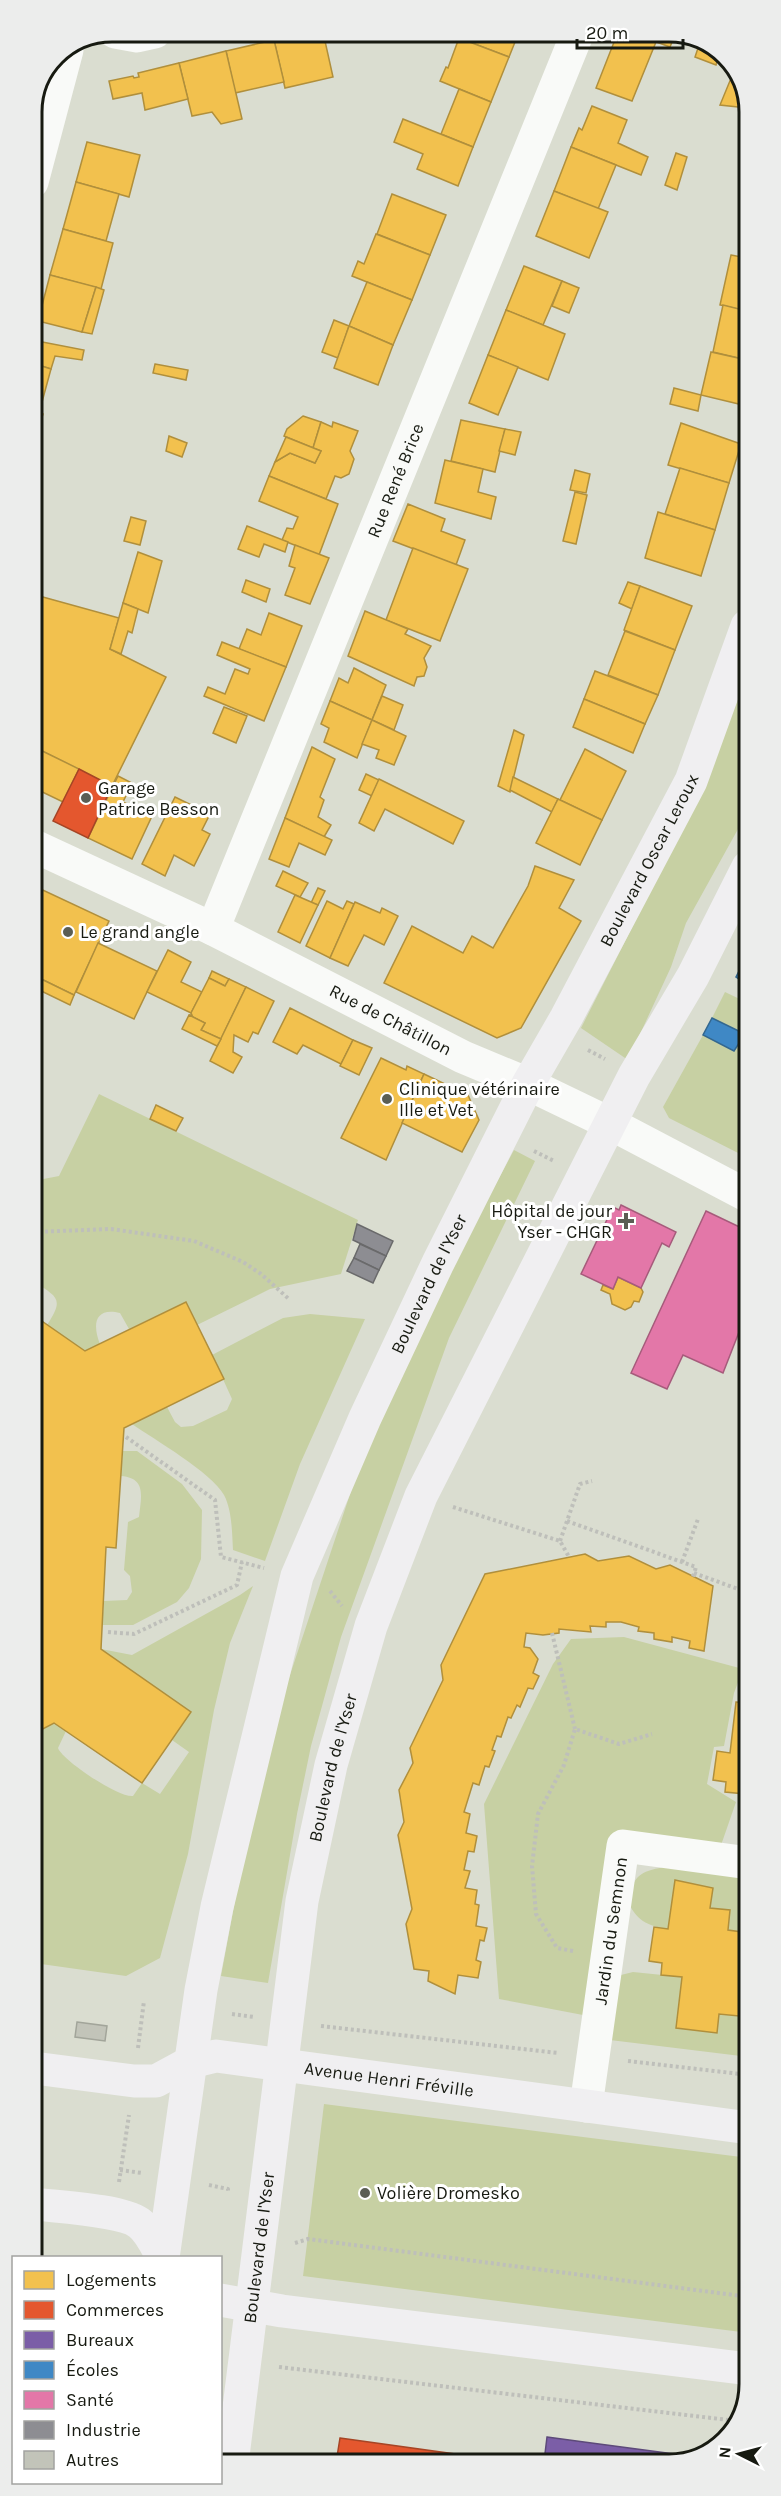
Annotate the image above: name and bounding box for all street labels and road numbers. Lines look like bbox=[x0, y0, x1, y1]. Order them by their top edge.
street label: Rue René Brice bbox=[362, 420, 429, 541]
street label: Boulevard Oscar Leroux bbox=[595, 771, 704, 950]
street label: Rue de Châtillon bbox=[326, 979, 455, 1060]
street label: Boulevard de l'Yser bbox=[386, 1210, 472, 1357]
street label: Boulevard de l'Yser bbox=[304, 1691, 362, 1844]
street label: Jardin du Semnon bbox=[590, 1855, 632, 2006]
street label: Avenue Henri Fréville bbox=[303, 2057, 475, 2102]
street label: Boulevard de l'Yser bbox=[239, 2170, 279, 2325]

